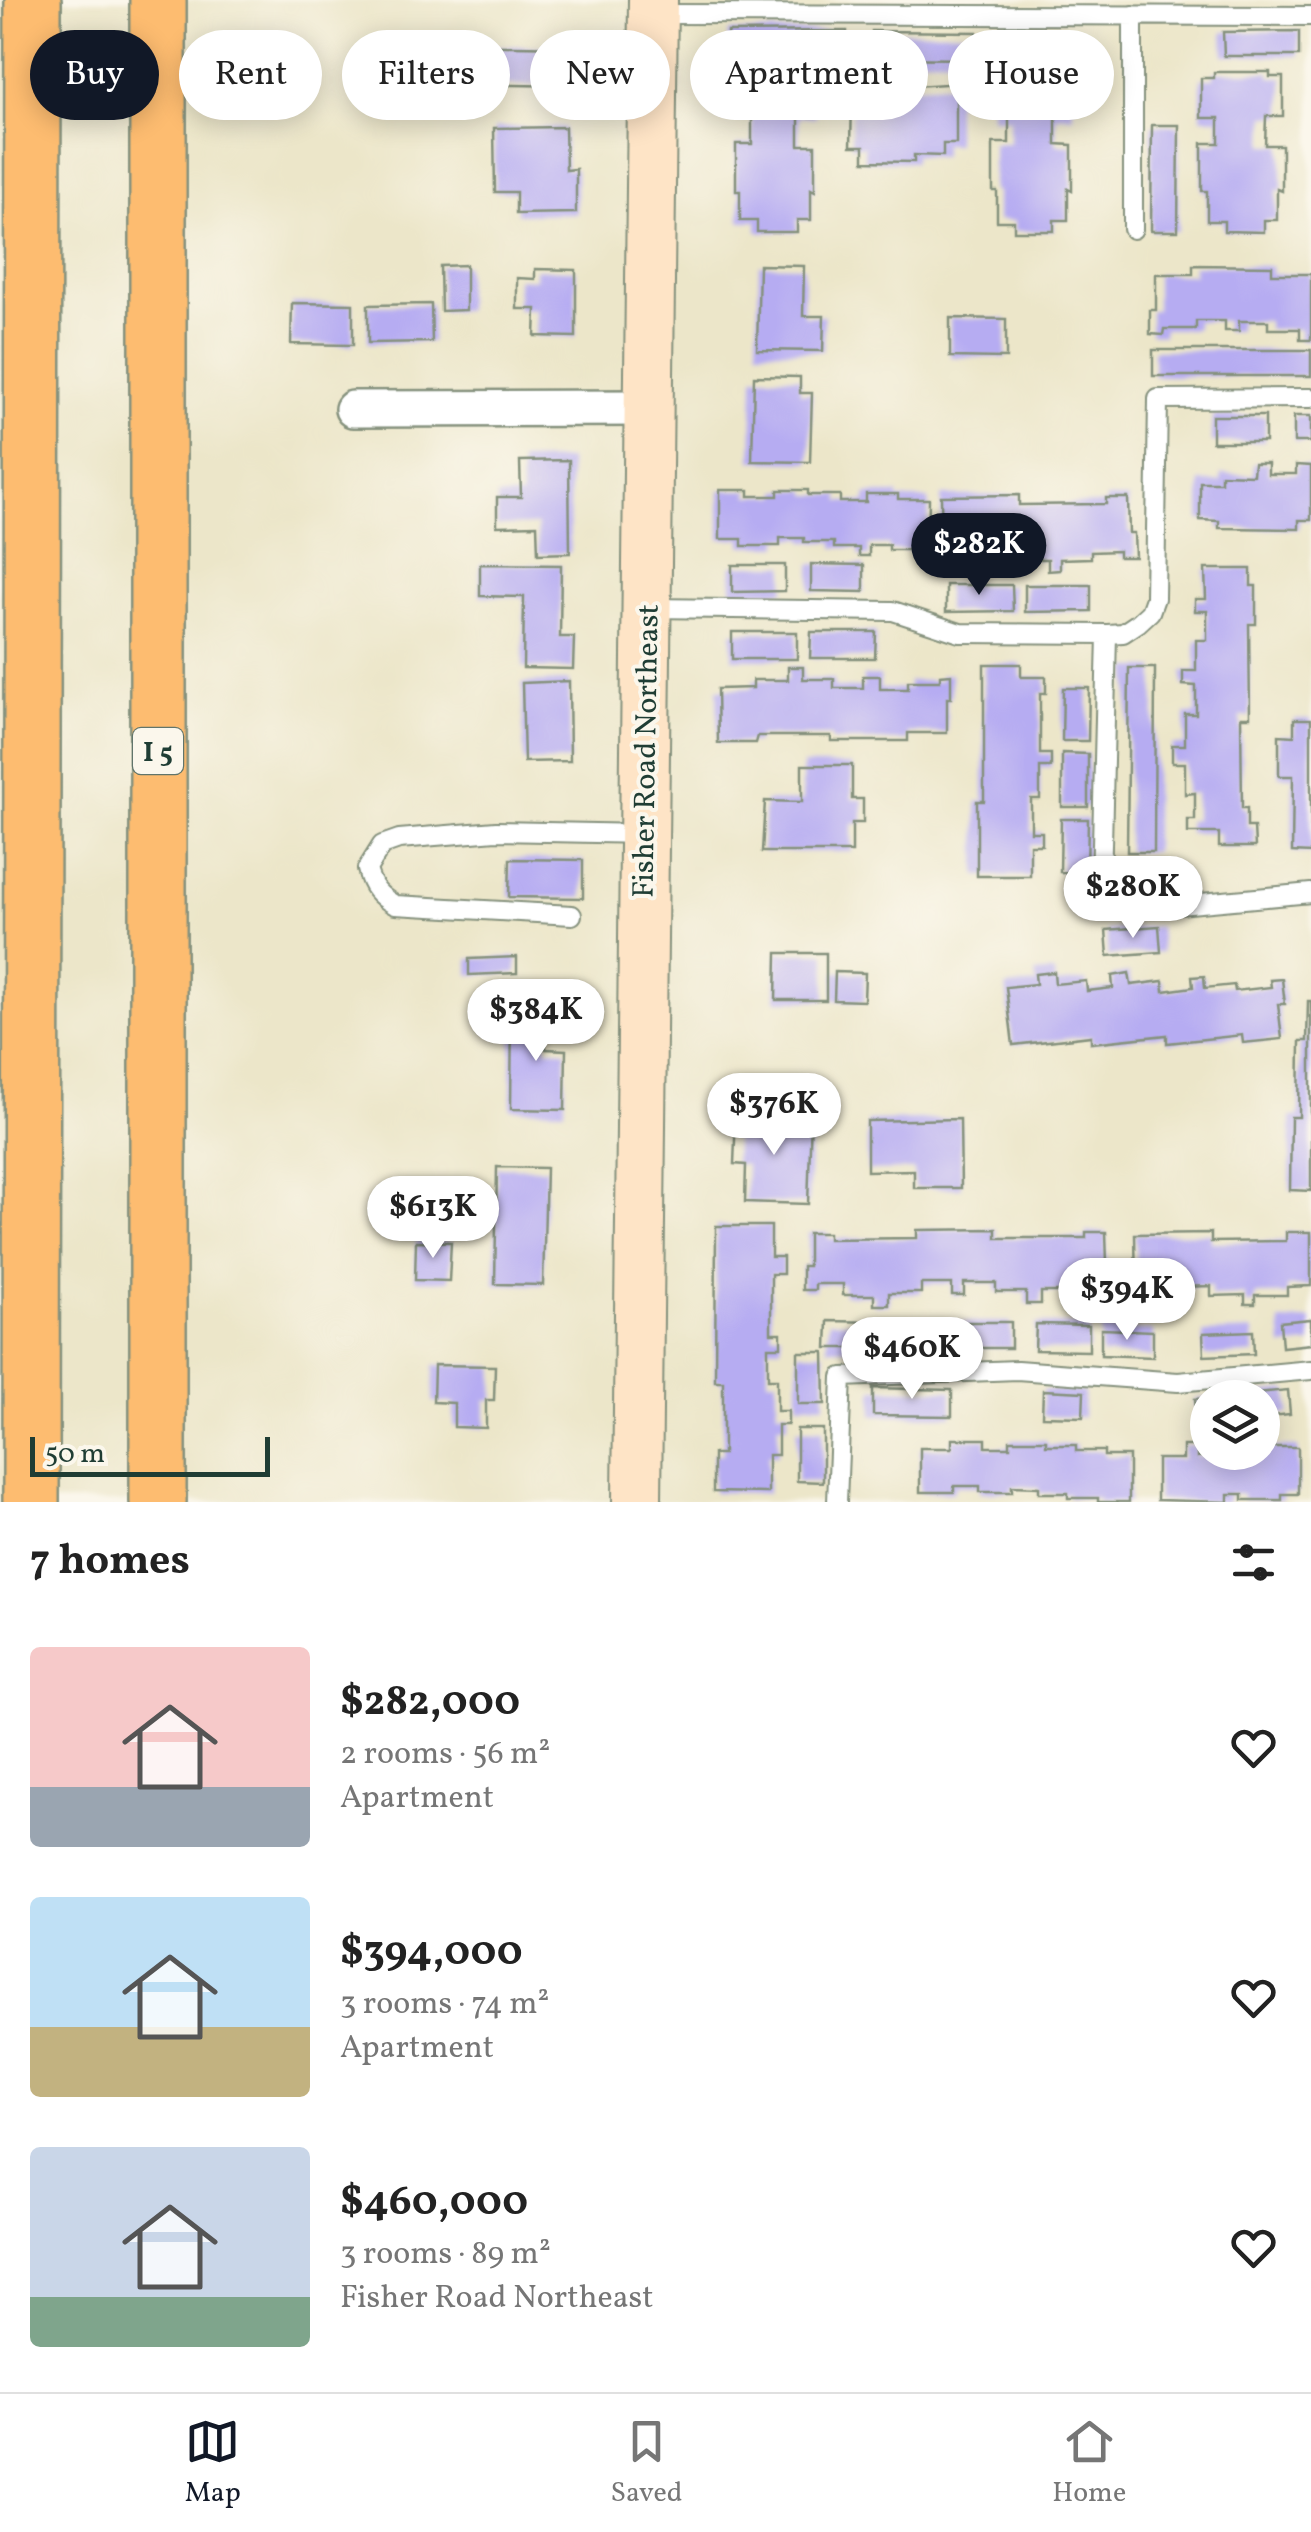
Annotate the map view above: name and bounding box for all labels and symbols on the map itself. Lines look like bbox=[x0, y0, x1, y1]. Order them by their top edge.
pin: $282K bbox=[909, 513, 1049, 598]
street label: Fisher Road Northeast bbox=[623, 604, 671, 898]
road number: I 5 bbox=[133, 728, 183, 774]
pin: $280K bbox=[1063, 856, 1203, 941]
pin: $384K bbox=[466, 979, 606, 1064]
pin: $376K bbox=[704, 1073, 844, 1158]
pin: $613K bbox=[363, 1176, 503, 1261]
pin: $394K bbox=[1057, 1258, 1197, 1343]
pin: $460K bbox=[842, 1317, 982, 1402]
scale bar bbox=[30, 1432, 270, 1476]

